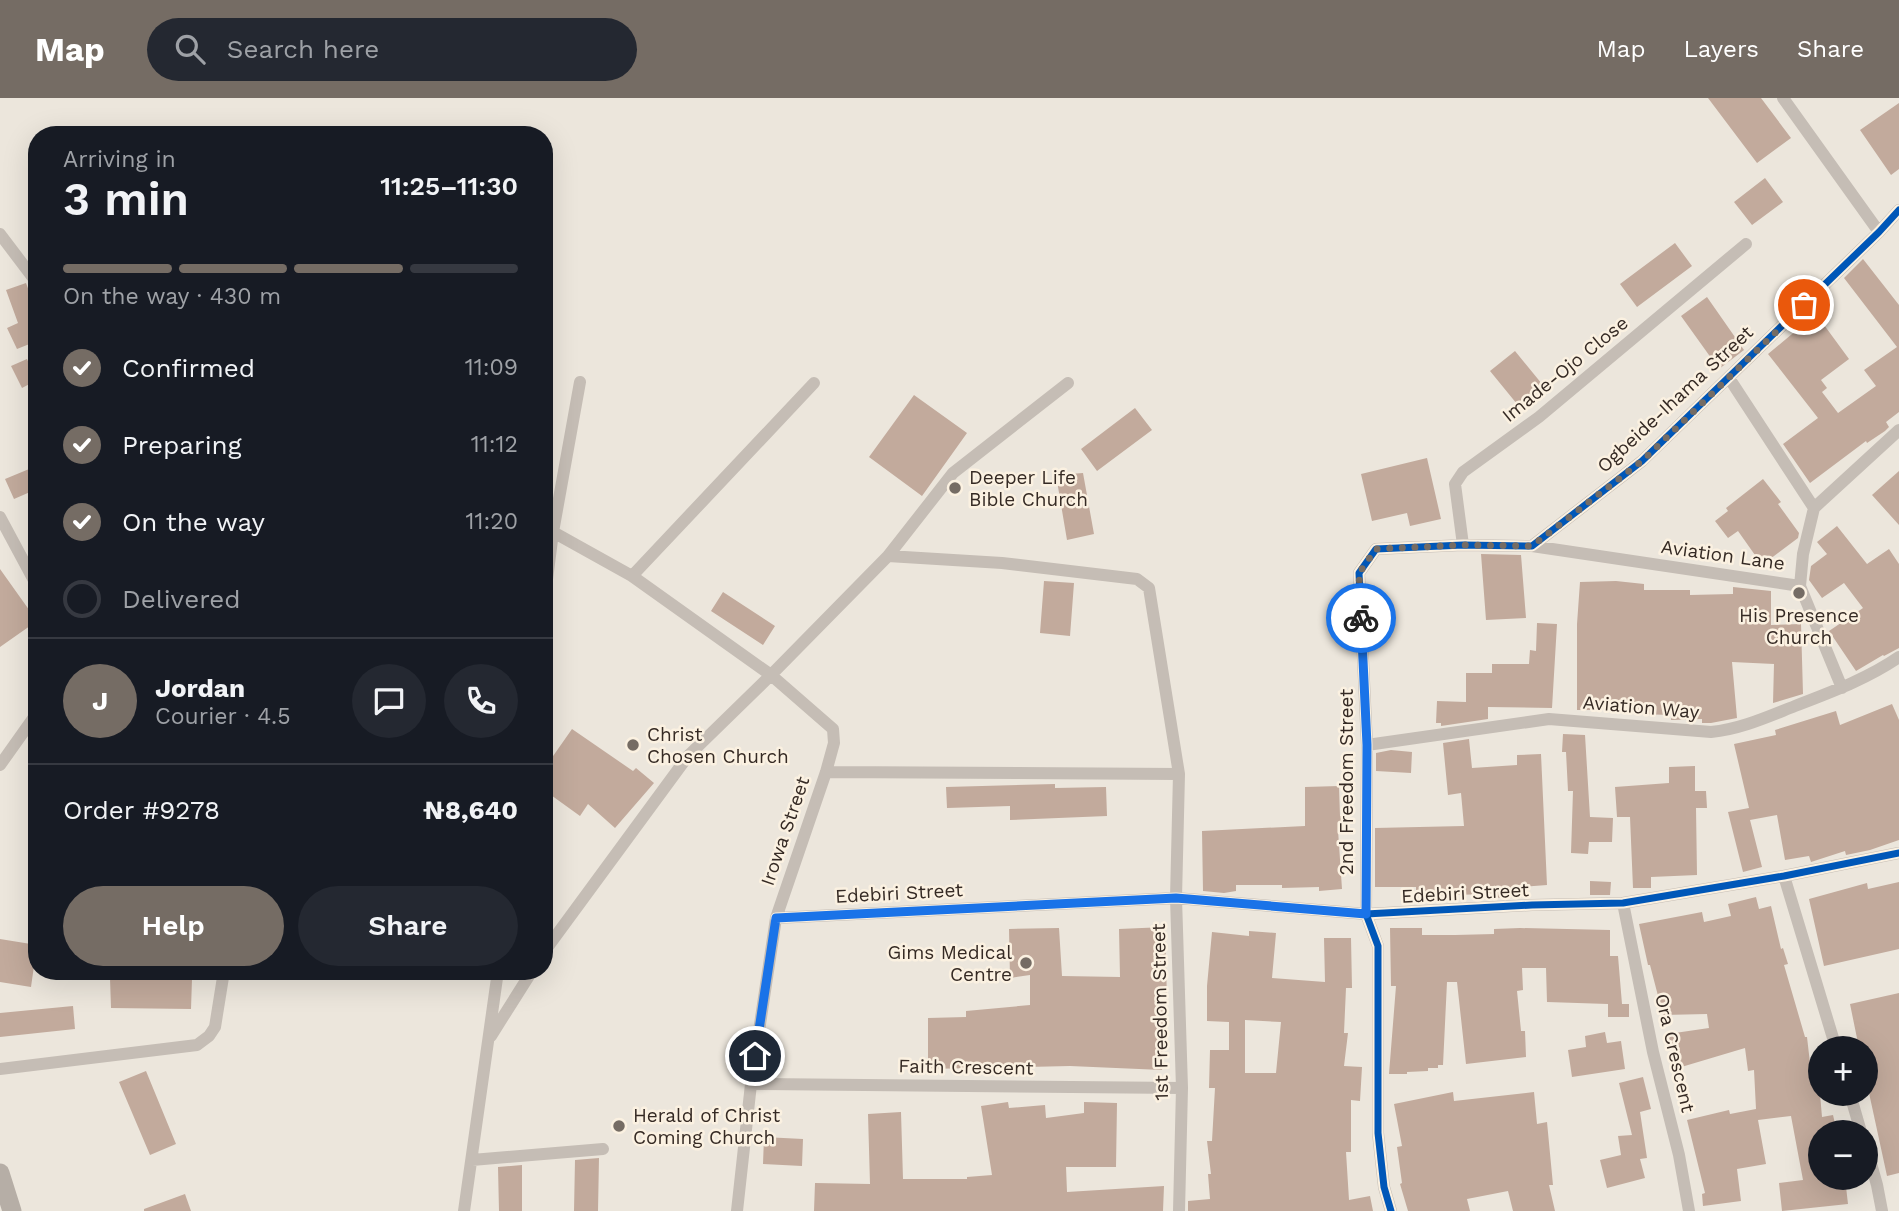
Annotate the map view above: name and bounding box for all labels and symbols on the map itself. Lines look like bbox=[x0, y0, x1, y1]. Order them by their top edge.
pin bbox=[1774, 275, 1834, 335]
street label: Imade-Ojo Close bbox=[1497, 311, 1633, 427]
street label: Ogbeide-Ihama Street bbox=[1592, 321, 1758, 477]
place label: Deeper Life Bible Church bbox=[969, 466, 1088, 511]
marker: Deeper Life Bible Church bbox=[947, 480, 963, 496]
street label: Aviation Lane bbox=[1660, 535, 1786, 575]
courier bbox=[1326, 583, 1396, 653]
marker: His Presence Church bbox=[1791, 585, 1807, 601]
place label: His Presence Church bbox=[1739, 604, 1859, 649]
street label: 2nd Freedom Street bbox=[1335, 689, 1358, 875]
street label: Aviation Way bbox=[1582, 690, 1700, 724]
place label: Christ Chosen Church bbox=[647, 723, 789, 768]
marker: Christ Chosen Church bbox=[625, 737, 641, 753]
street label: Irowa Street bbox=[756, 773, 814, 889]
street label: Edebiri Street bbox=[834, 878, 964, 908]
street label: Edebiri Street bbox=[1400, 878, 1530, 908]
street label: 1st Freedom Street bbox=[1147, 923, 1173, 1101]
place label: Gims Medical Centre bbox=[887, 941, 1012, 986]
marker: Gims Medical Centre bbox=[1018, 955, 1034, 971]
street label: Ora Crescent bbox=[1650, 991, 1700, 1115]
pin bbox=[725, 1026, 785, 1086]
street label: Faith Crescent bbox=[898, 1054, 1034, 1080]
place label: Herald of Christ Coming Church bbox=[633, 1104, 780, 1149]
marker: Herald of Christ Coming Church bbox=[611, 1118, 627, 1134]

